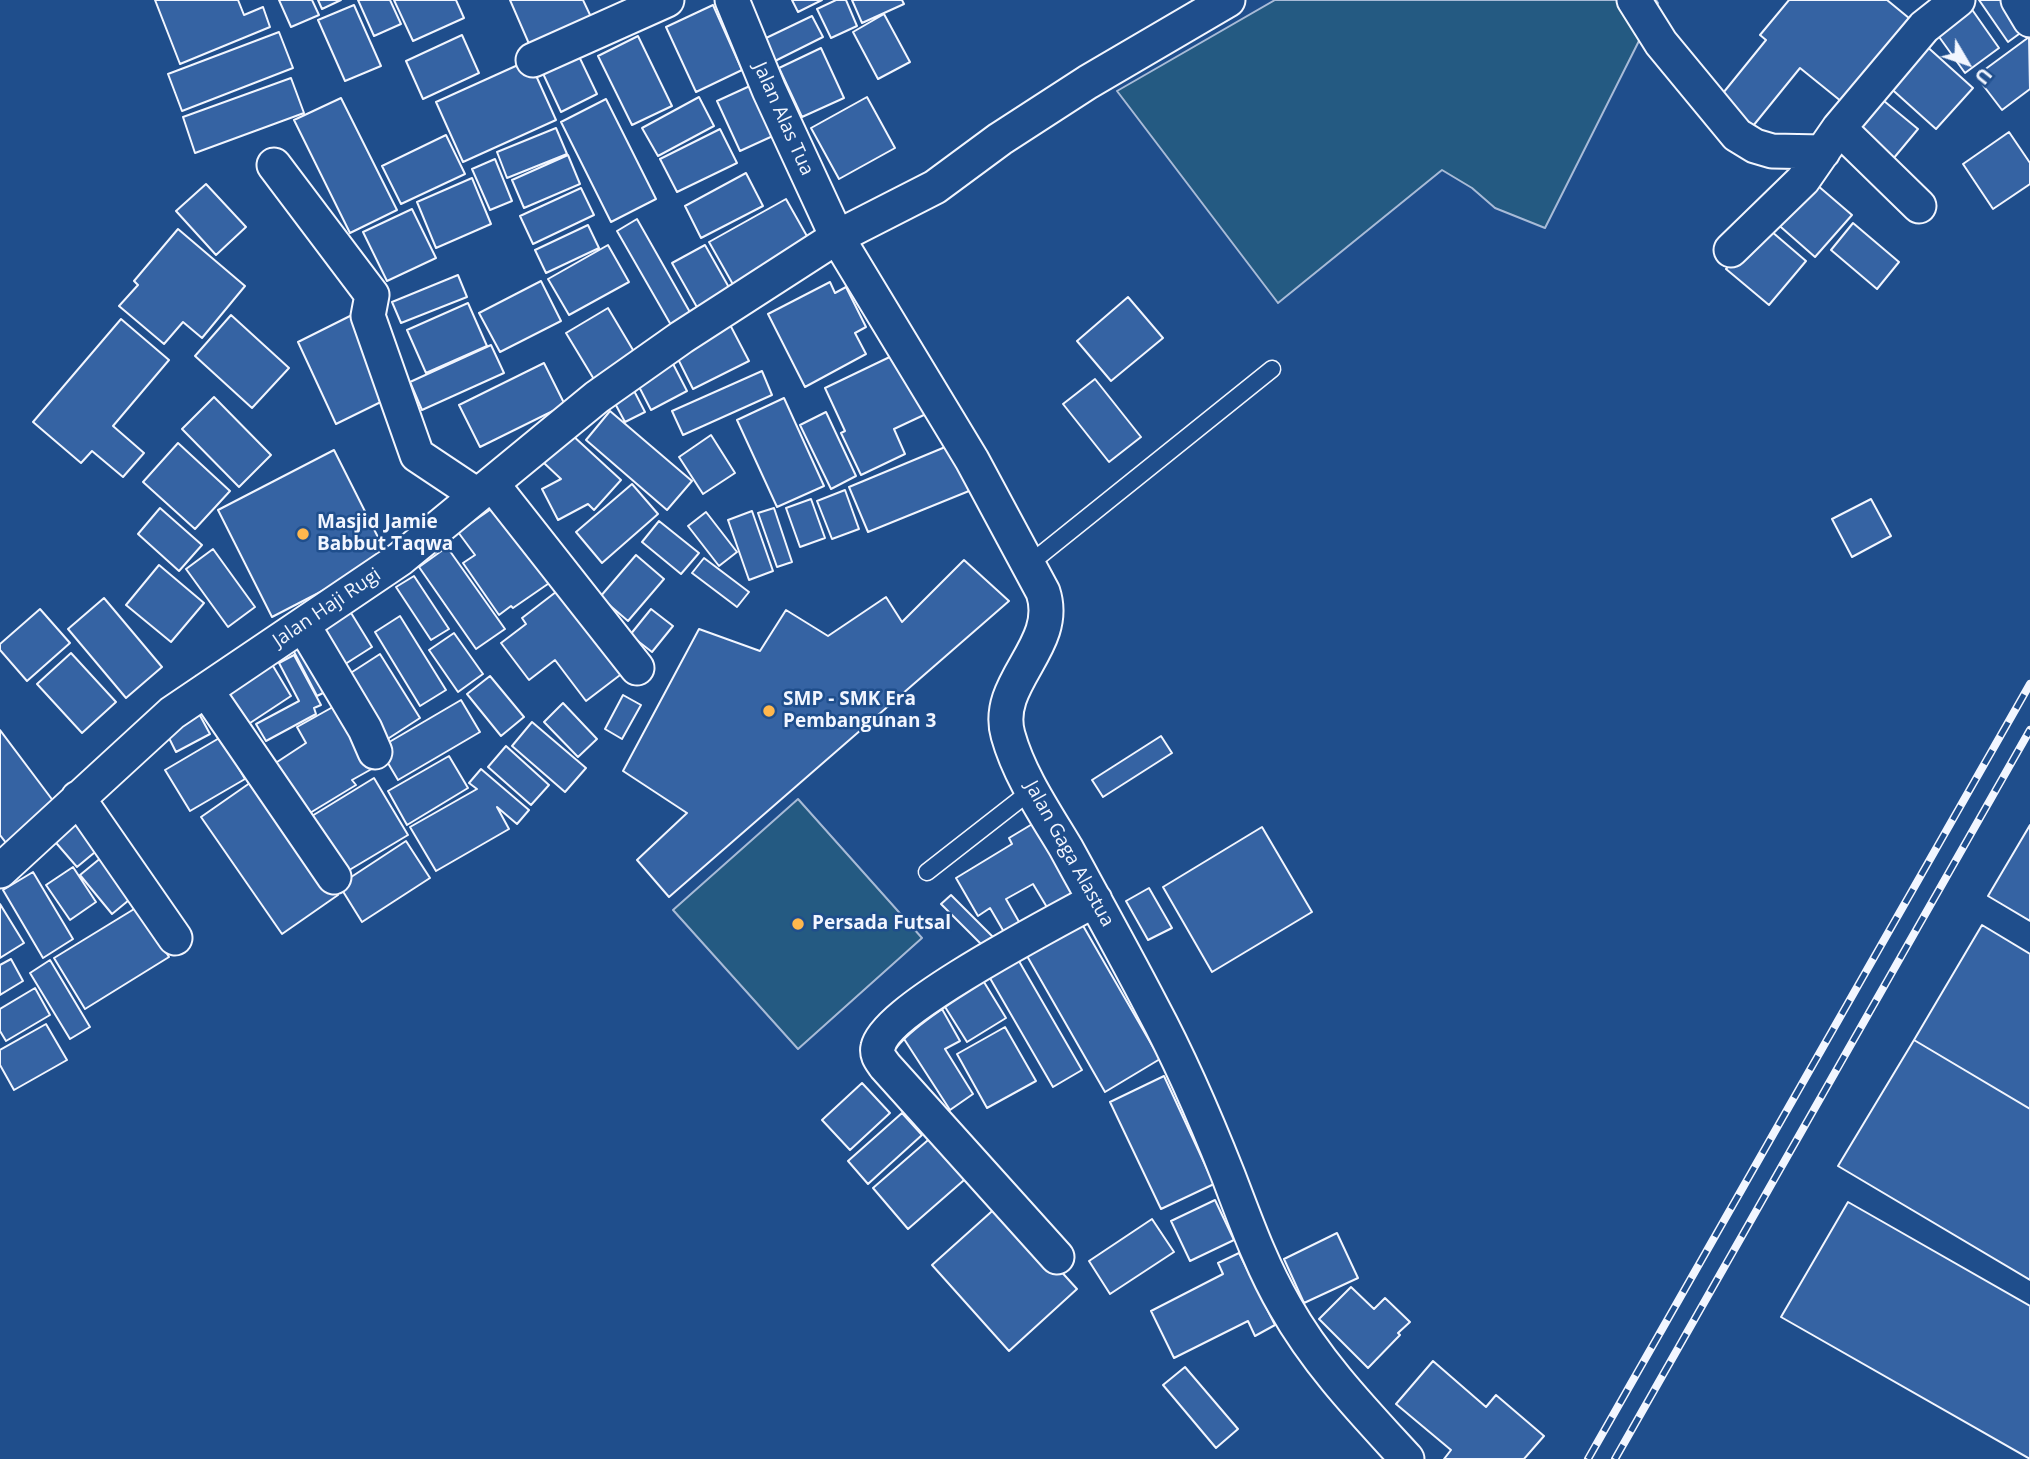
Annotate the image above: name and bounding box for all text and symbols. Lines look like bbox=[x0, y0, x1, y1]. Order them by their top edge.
north arrow bbox=[1932, 28, 2002, 98]
street label: Jalan Alas Tua bbox=[748, 59, 818, 179]
text: U bbox=[1969, 62, 1998, 90]
place label: Masjid Jamie Babbut Taqwa bbox=[317, 512, 453, 556]
marker: Masjid Jamie Babbut Taqwa bbox=[295, 526, 311, 542]
street label: Jalan Haji Rugi bbox=[269, 564, 385, 652]
place label: SMP - SMK Era Pembangunan 3 bbox=[783, 689, 936, 733]
marker: SMP - SMK Era Pembangunan 3 bbox=[761, 703, 777, 719]
street label: Jalan Gaga Alastua bbox=[1019, 777, 1119, 931]
place label: Persada Futsal bbox=[812, 913, 951, 935]
marker: Persada Futsal bbox=[790, 916, 806, 932]

